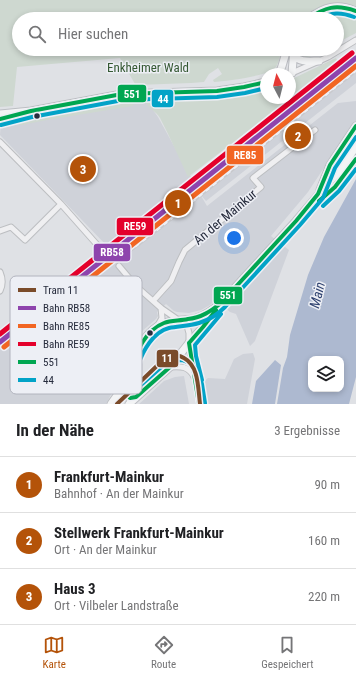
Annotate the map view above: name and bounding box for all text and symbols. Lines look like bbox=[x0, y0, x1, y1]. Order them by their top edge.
search box bbox=[12, 12, 344, 56]
icon: search bbox=[26, 23, 48, 45]
text: Hier suchen bbox=[58, 25, 128, 43]
park label: Enkheimer Wald bbox=[107, 60, 189, 75]
north arrow bbox=[260, 68, 296, 104]
line badge: 551 bbox=[117, 84, 147, 103]
text: 551 bbox=[124, 88, 140, 101]
line badge: 44 bbox=[151, 89, 174, 108]
text: 44 bbox=[157, 93, 169, 106]
unlabelled marker bbox=[32, 111, 42, 121]
pin: 2 bbox=[285, 121, 311, 151]
line badge: RE85 bbox=[226, 145, 264, 165]
text: RE85 bbox=[234, 149, 257, 162]
pin: 3 bbox=[70, 154, 96, 184]
street label: An der Mainkur bbox=[190, 186, 260, 248]
pin: 1 bbox=[165, 188, 191, 218]
line badge: RE59 bbox=[116, 217, 154, 236]
text: RE59 bbox=[124, 220, 146, 233]
your location bbox=[224, 228, 244, 248]
line badge: RB58 bbox=[93, 243, 131, 262]
text: RB58 bbox=[100, 246, 124, 259]
legend bbox=[10, 276, 142, 394]
water label: Main bbox=[306, 280, 328, 310]
text: Tram 11 bbox=[43, 284, 78, 297]
line badge: 551 bbox=[213, 286, 243, 305]
text: 551 bbox=[220, 289, 236, 302]
text: Bahn RB58 bbox=[43, 302, 90, 315]
text: Bahn RE85 bbox=[43, 320, 90, 333]
unlabelled marker bbox=[145, 328, 155, 338]
text: Bahn RE59 bbox=[43, 338, 90, 351]
line badge: 11 bbox=[156, 349, 179, 368]
text: 11 bbox=[161, 352, 173, 365]
text: 551 bbox=[43, 356, 59, 369]
map controls bbox=[308, 356, 344, 392]
button: layers bbox=[308, 356, 344, 392]
text: 44 bbox=[43, 374, 54, 387]
text: In der Nähe bbox=[16, 420, 94, 440]
text: 3 Ergebnisse bbox=[274, 423, 340, 438]
text: Frankfurt-Mainkur bbox=[54, 468, 164, 486]
text: 1 bbox=[26, 477, 32, 492]
text: 90 m bbox=[314, 477, 340, 492]
text: Bahnhof · An der Mainkur bbox=[54, 486, 184, 501]
text: Stellwerk Frankfurt-Mainkur bbox=[54, 524, 224, 542]
text: 2 bbox=[26, 533, 32, 548]
text: 160 m bbox=[308, 533, 340, 548]
text: Ort · An der Mainkur bbox=[54, 542, 157, 557]
text: Haus 3 bbox=[54, 580, 96, 598]
text: 3 bbox=[26, 589, 32, 604]
text: 220 m bbox=[308, 589, 340, 604]
text: Ort · Vilbeler Landstraße bbox=[54, 598, 179, 613]
tab: Karte bbox=[43, 634, 66, 671]
tab: Route bbox=[151, 634, 176, 671]
tab: Gespeichert bbox=[261, 634, 313, 671]

